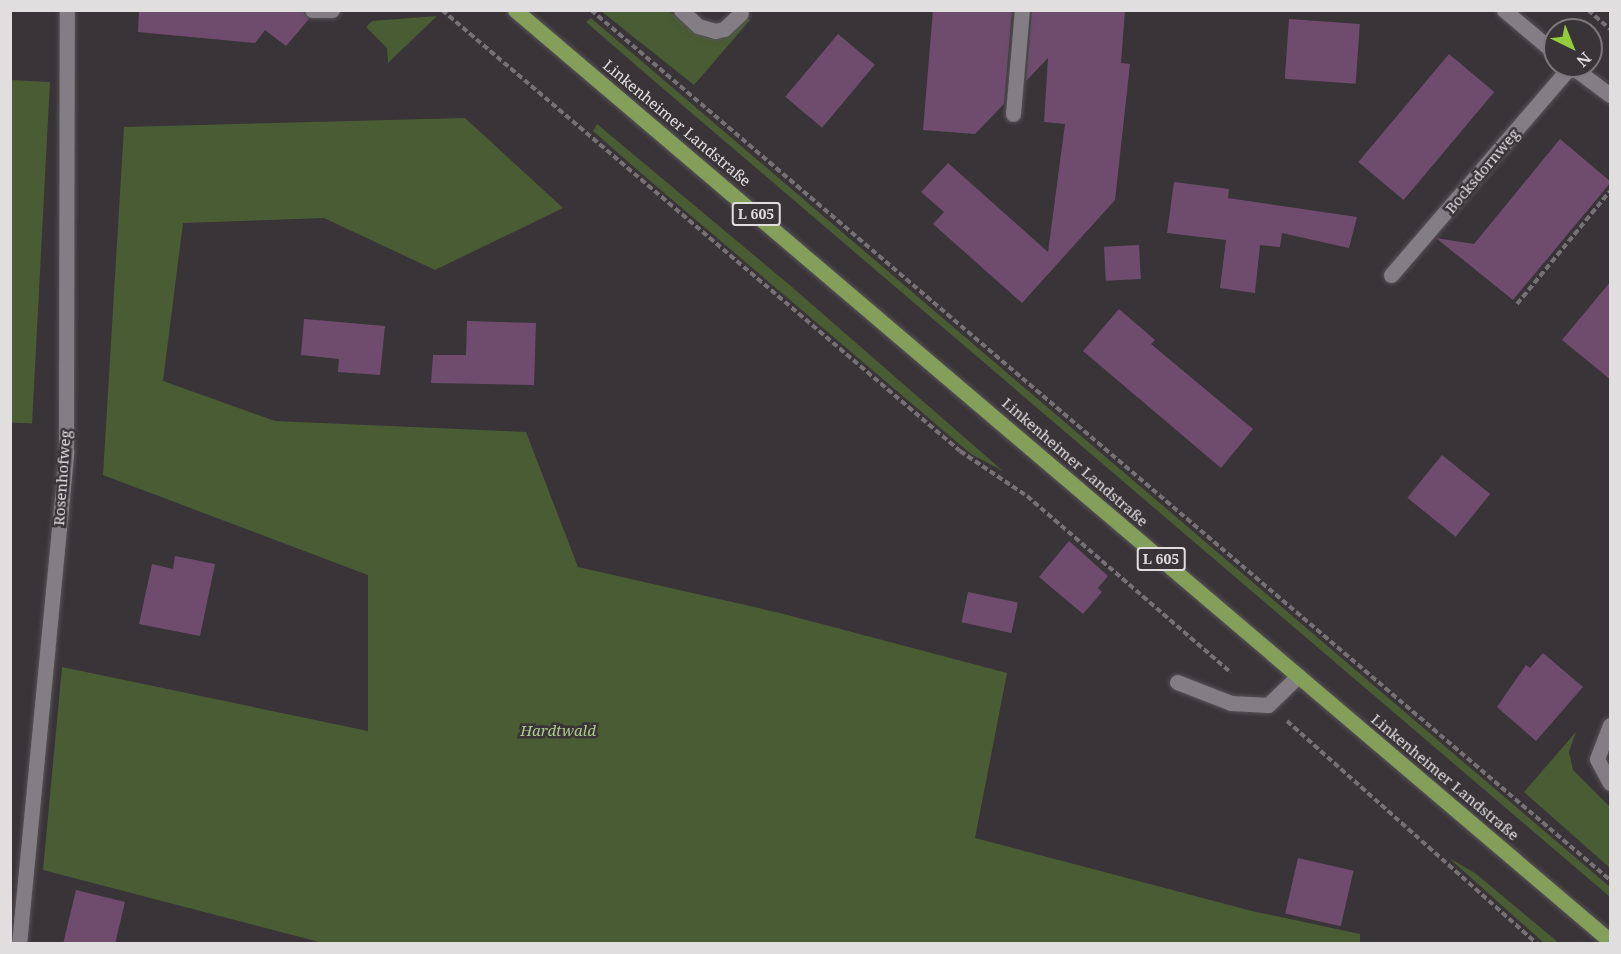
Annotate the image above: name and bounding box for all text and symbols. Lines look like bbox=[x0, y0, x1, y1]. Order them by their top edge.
north arrow bbox=[1543, 18, 1603, 78]
text: N bbox=[1572, 47, 1596, 72]
street label: Linkenheimer Landstraße bbox=[600, 56, 754, 190]
street label: Bocksdornweg bbox=[1441, 125, 1523, 217]
road number: L 605 bbox=[730, 203, 782, 225]
street label: Linkenheimer Landstraße bbox=[998, 394, 1152, 530]
street label: Rosenhofweg bbox=[50, 430, 74, 526]
road number: L 605 bbox=[1136, 548, 1186, 570]
street label: Linkenheimer Landstraße bbox=[1368, 710, 1522, 844]
park label: Hardtwald bbox=[520, 722, 596, 740]

